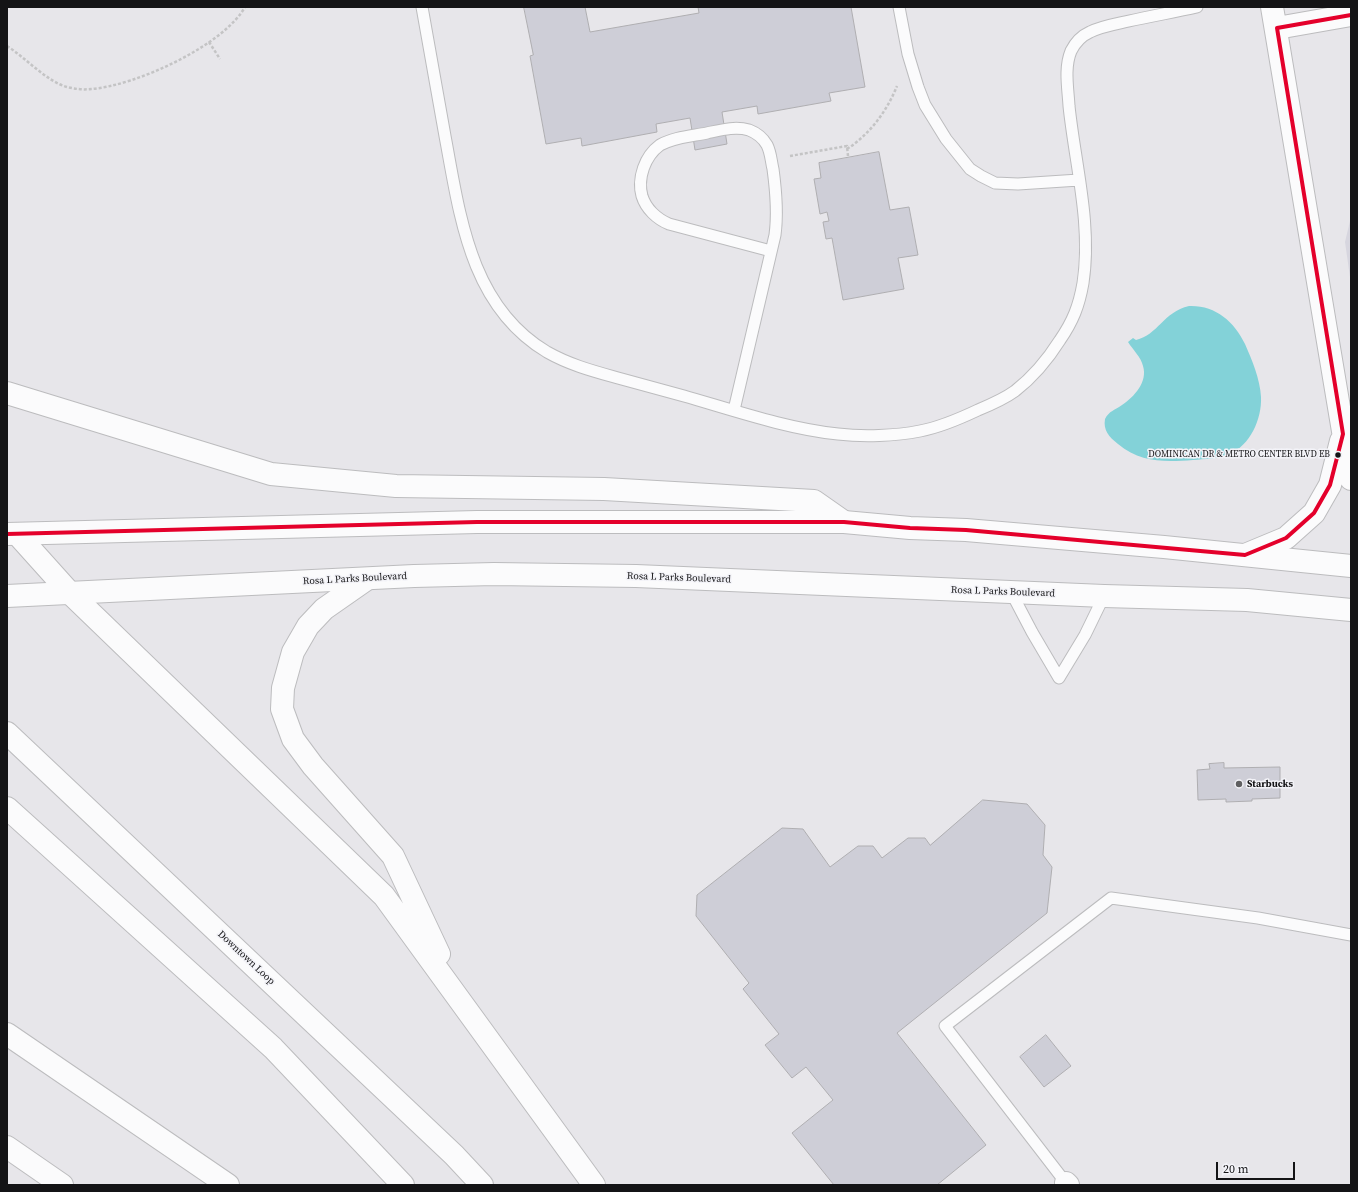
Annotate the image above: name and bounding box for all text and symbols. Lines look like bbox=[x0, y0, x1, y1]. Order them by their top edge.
place label: DOMINICAN DR & METRO CENTER BLVD EB bbox=[1148, 450, 1330, 460]
marker: DOMINICAN DR & METRO CENTER BLVD EB bbox=[1333, 450, 1343, 460]
street label: Rosa L Parks Boulevard bbox=[303, 570, 407, 588]
street label: Rosa L Parks Boulevard bbox=[627, 570, 731, 586]
street label: Rosa L Parks Boulevard bbox=[951, 584, 1055, 600]
place label: Starbucks bbox=[1247, 778, 1293, 790]
marker: Starbucks bbox=[1234, 779, 1244, 789]
street label: Downtown Loop bbox=[215, 928, 277, 988]
scale bar bbox=[1218, 1154, 1297, 1180]
text: 20 m bbox=[1223, 1161, 1249, 1177]

